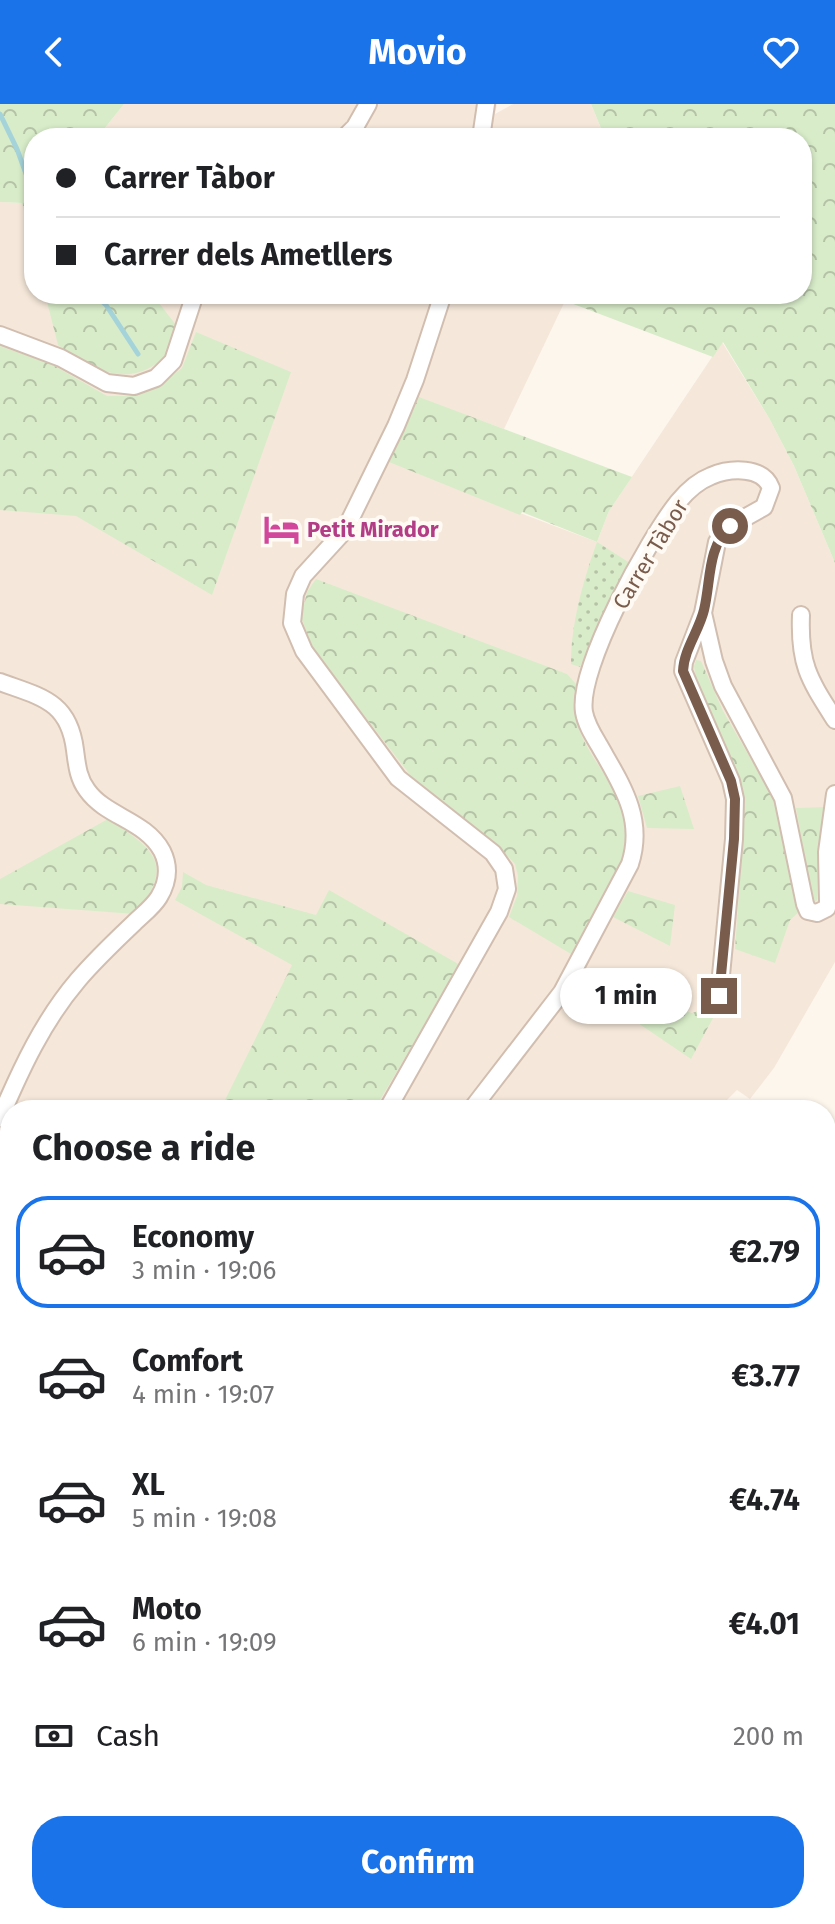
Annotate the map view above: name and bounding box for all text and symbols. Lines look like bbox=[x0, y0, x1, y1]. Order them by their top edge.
icon: back bbox=[32, 30, 76, 74]
text: Movio bbox=[368, 30, 467, 74]
icon: heart bbox=[759, 30, 803, 74]
text: Carrer Tàbor bbox=[104, 160, 275, 196]
text: Carrer dels Ametllers bbox=[104, 237, 393, 273]
street label: Carrer Tàbor bbox=[607, 494, 694, 614]
route start bbox=[712, 508, 748, 544]
hotel icon: Petit Mirador bbox=[262, 510, 300, 548]
place label: Petit Mirador bbox=[307, 516, 439, 543]
callout: 1 min bbox=[559, 968, 691, 1024]
route end bbox=[701, 978, 737, 1014]
text: 1 min bbox=[595, 980, 657, 1011]
text: Choose a ride bbox=[32, 1126, 255, 1170]
icon: car bbox=[36, 1216, 108, 1288]
text: Economy bbox=[132, 1219, 254, 1255]
text: €2.79 bbox=[729, 1234, 800, 1270]
text: 3 min · 19:06 bbox=[132, 1255, 276, 1286]
icon: car bbox=[36, 1340, 108, 1412]
text: Comfort bbox=[132, 1343, 243, 1379]
text: €3.77 bbox=[731, 1358, 800, 1394]
text: 4 min · 19:07 bbox=[132, 1379, 274, 1410]
icon: car bbox=[36, 1464, 108, 1536]
text: XL bbox=[132, 1467, 165, 1503]
text: €4.74 bbox=[729, 1482, 800, 1518]
text: 5 min · 19:08 bbox=[132, 1503, 277, 1534]
icon: car bbox=[36, 1588, 108, 1660]
text: Moto bbox=[132, 1591, 202, 1627]
text: €4.01 bbox=[729, 1606, 800, 1642]
text: 6 min · 19:09 bbox=[132, 1627, 277, 1658]
icon: cash bbox=[32, 1714, 76, 1758]
text: Cash bbox=[96, 1718, 160, 1754]
text: 200 m bbox=[733, 1721, 804, 1752]
button: Confirm bbox=[32, 1816, 804, 1908]

